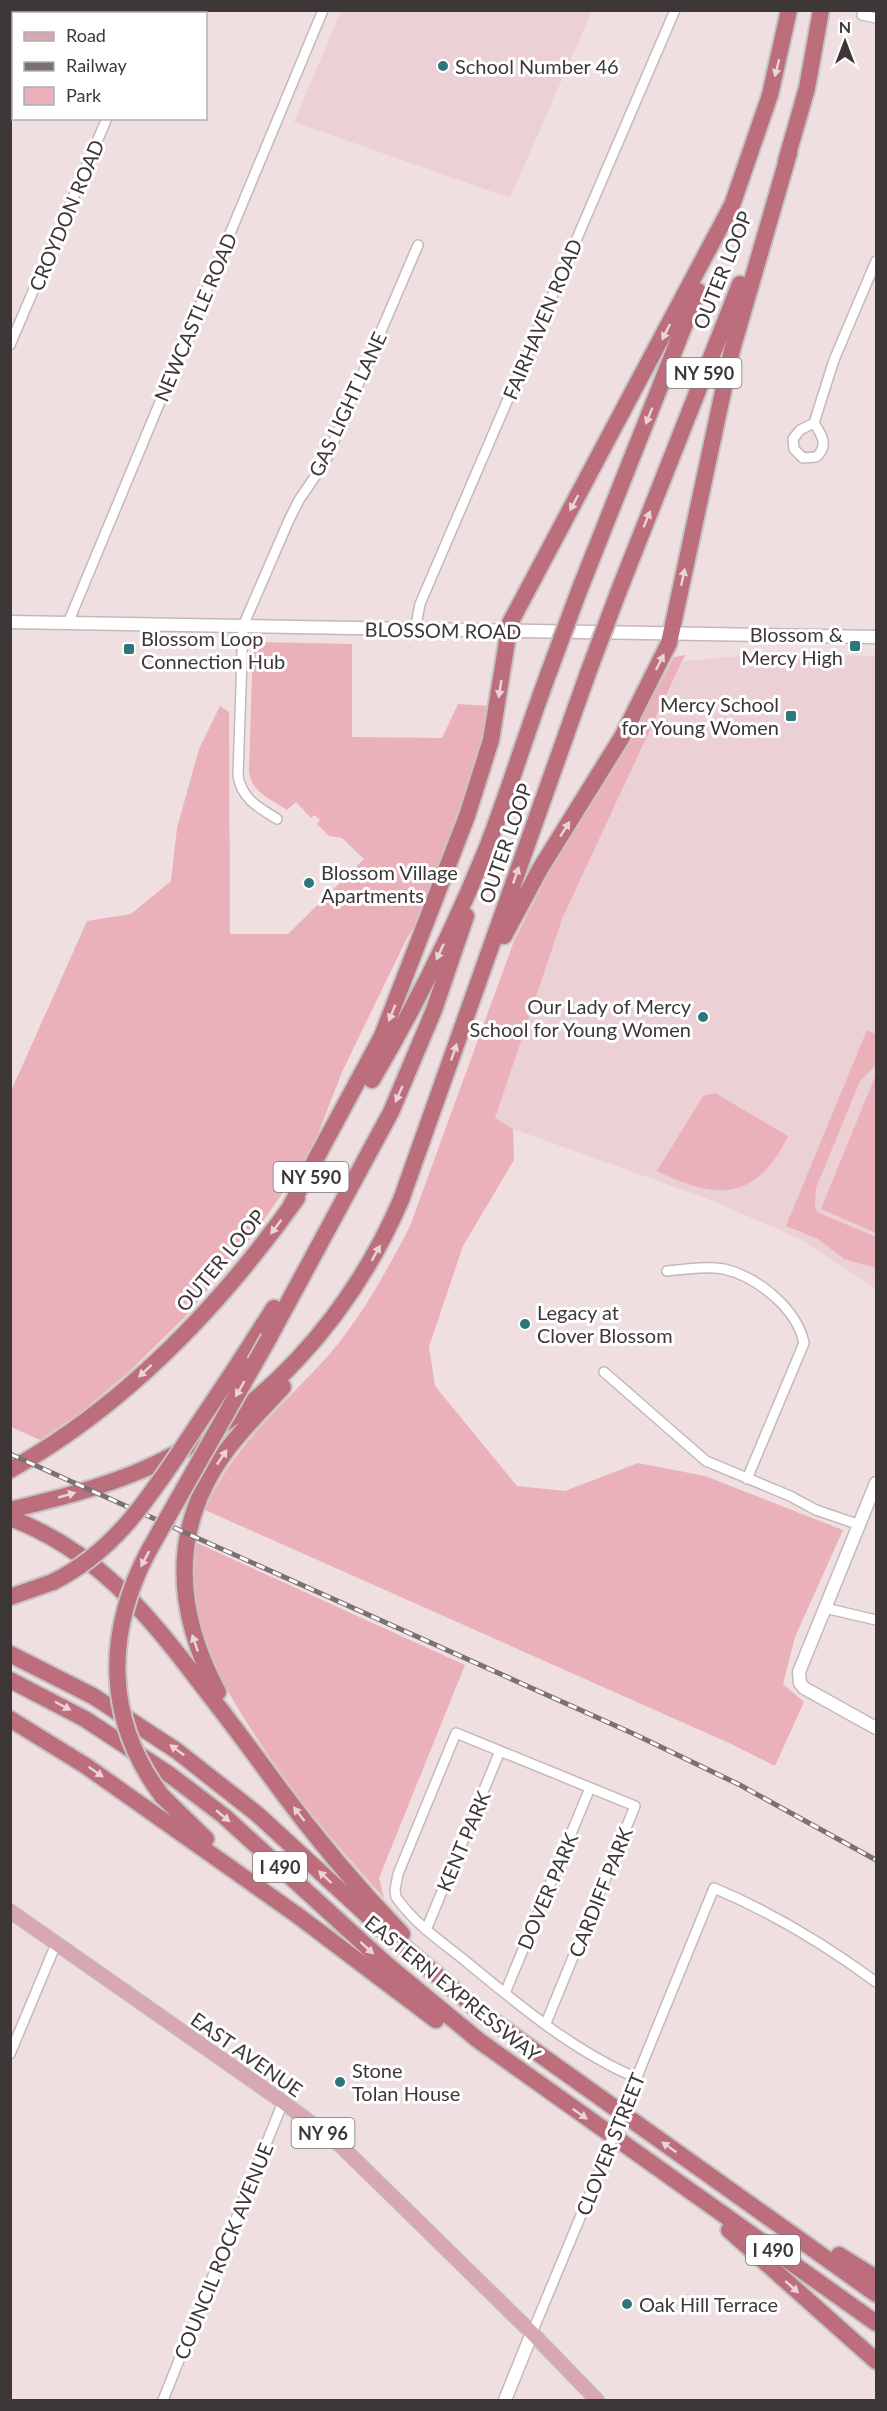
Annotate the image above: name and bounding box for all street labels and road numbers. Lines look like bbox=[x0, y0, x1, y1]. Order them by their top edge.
street label: CROYDON ROAD bbox=[23, 136, 109, 294]
street label: OUTER LOOP bbox=[687, 207, 757, 333]
street label: NEWCASTLE ROAD bbox=[149, 229, 241, 405]
street label: FAIRHAVEN ROAD bbox=[497, 235, 587, 403]
street label: GAS LIGHT LANE bbox=[303, 328, 391, 480]
road number: NY 590 bbox=[666, 358, 742, 388]
street label: BLOSSOM ROAD bbox=[364, 617, 522, 643]
street label: OUTER LOOP bbox=[473, 780, 537, 906]
road number: NY 590 bbox=[274, 1162, 348, 1192]
street label: OUTER LOOP bbox=[171, 1204, 269, 1316]
street label: KENT PARK bbox=[431, 1787, 495, 1895]
street label: CARDIFF PARK bbox=[563, 1823, 637, 1960]
street label: DOVER PARK bbox=[512, 1829, 583, 1953]
road number: I 490 bbox=[253, 1852, 307, 1882]
street label: EASTERN EXPRESSWAY bbox=[360, 1910, 546, 2067]
street label: EAST AVENUE bbox=[187, 2007, 307, 2101]
street label: CLOVER STREET bbox=[571, 2069, 650, 2219]
road number: NY 96 bbox=[292, 2118, 354, 2148]
street label: COUNCIL ROCK AVENUE bbox=[169, 2139, 277, 2363]
road number: I 490 bbox=[746, 2235, 800, 2265]

